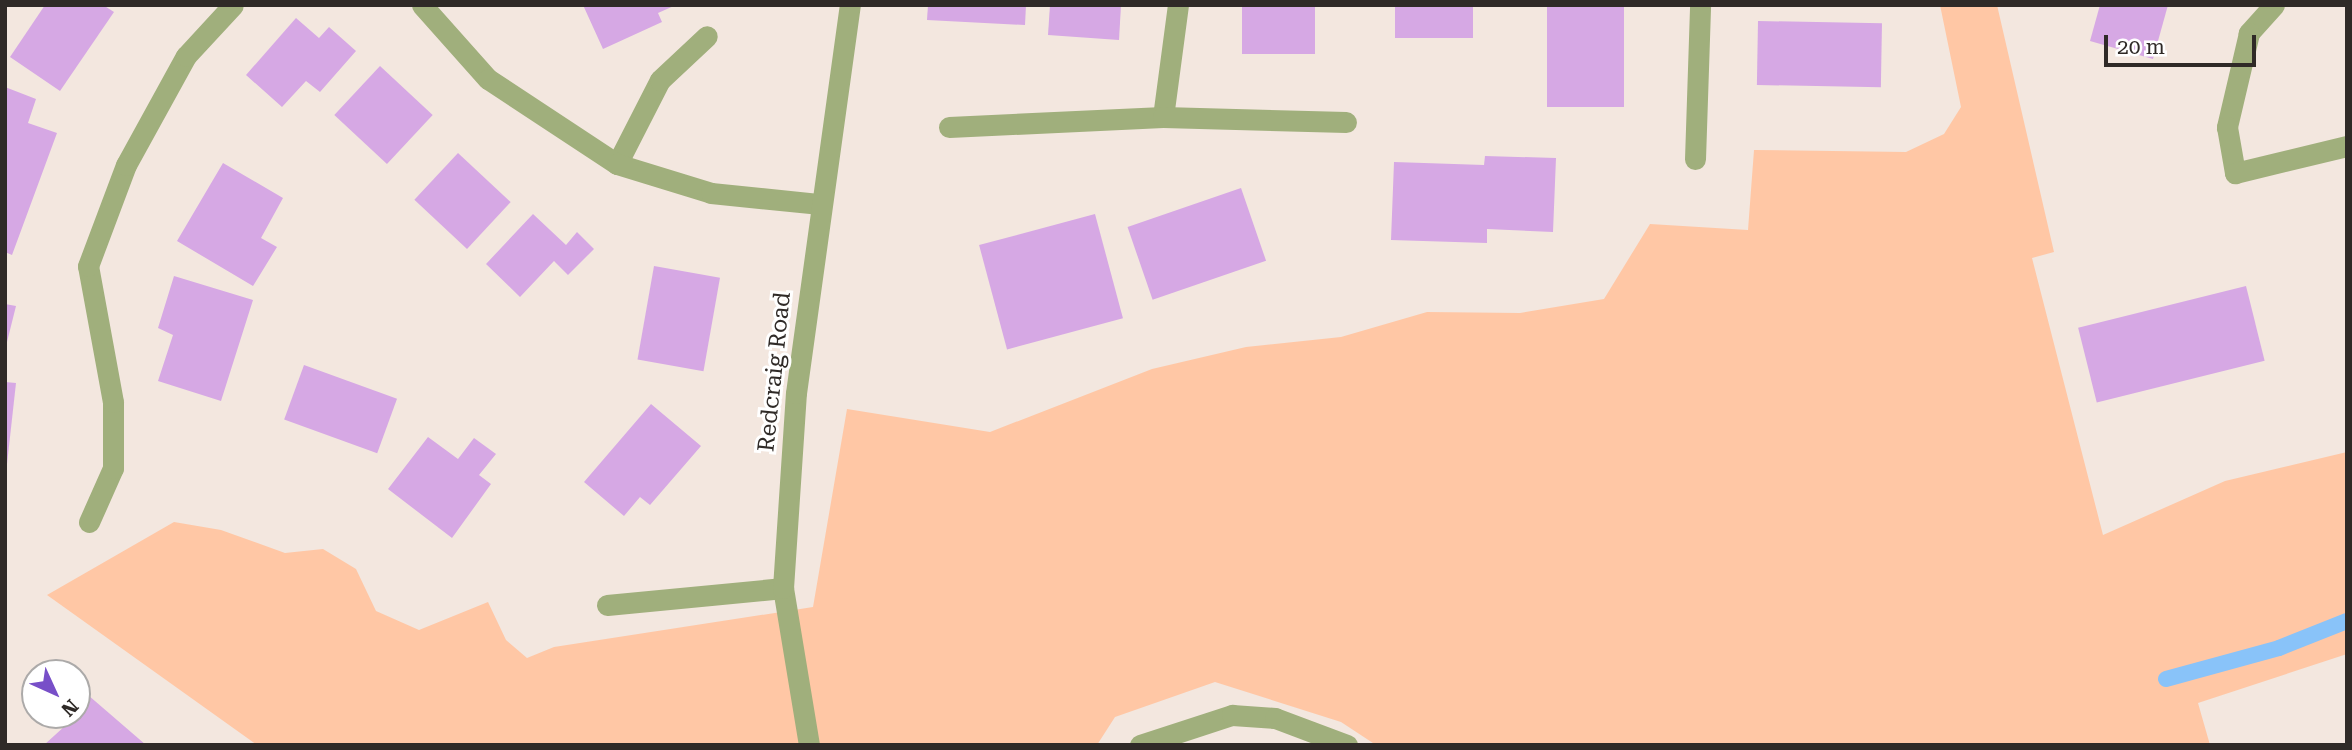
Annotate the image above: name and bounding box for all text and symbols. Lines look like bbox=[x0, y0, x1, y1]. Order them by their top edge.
scale bar bbox=[2107, 21, 2259, 65]
text: 20 m bbox=[2117, 35, 2165, 59]
street label: Redcraig Road bbox=[753, 291, 797, 453]
north arrow bbox=[21, 659, 91, 729]
text: N bbox=[56, 694, 83, 721]

